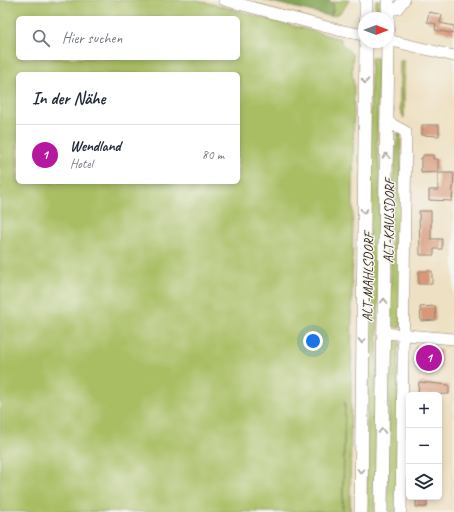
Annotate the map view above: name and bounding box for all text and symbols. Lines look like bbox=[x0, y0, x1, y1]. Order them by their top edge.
north arrow bbox=[358, 12, 394, 48]
search box bbox=[16, 16, 240, 60]
icon: search bbox=[30, 27, 52, 49]
text: Hier suchen bbox=[62, 29, 122, 48]
one-way arrow bbox=[361, 78, 369, 84]
text: In der Nähe bbox=[32, 88, 105, 109]
text: Wendland bbox=[70, 137, 121, 156]
text: 1 bbox=[42, 147, 48, 163]
text: 80 m bbox=[202, 147, 224, 163]
one-way arrow bbox=[381, 153, 390, 159]
text: Hotel bbox=[70, 156, 93, 172]
street label: ALT-KAULSDORF bbox=[380, 176, 398, 263]
one-way arrow bbox=[360, 208, 368, 214]
street label: ALT-MAHLSDORF bbox=[359, 229, 377, 322]
one-way arrow bbox=[380, 298, 388, 304]
your location bbox=[303, 331, 323, 351]
one-way arrow bbox=[358, 338, 366, 344]
pin: 1 bbox=[416, 343, 442, 373]
map controls bbox=[406, 392, 442, 500]
button: + bbox=[406, 392, 442, 428]
one-way arrow bbox=[378, 428, 386, 434]
button: − bbox=[406, 428, 442, 464]
button: layers bbox=[406, 464, 442, 500]
one-way arrow bbox=[357, 468, 365, 474]

